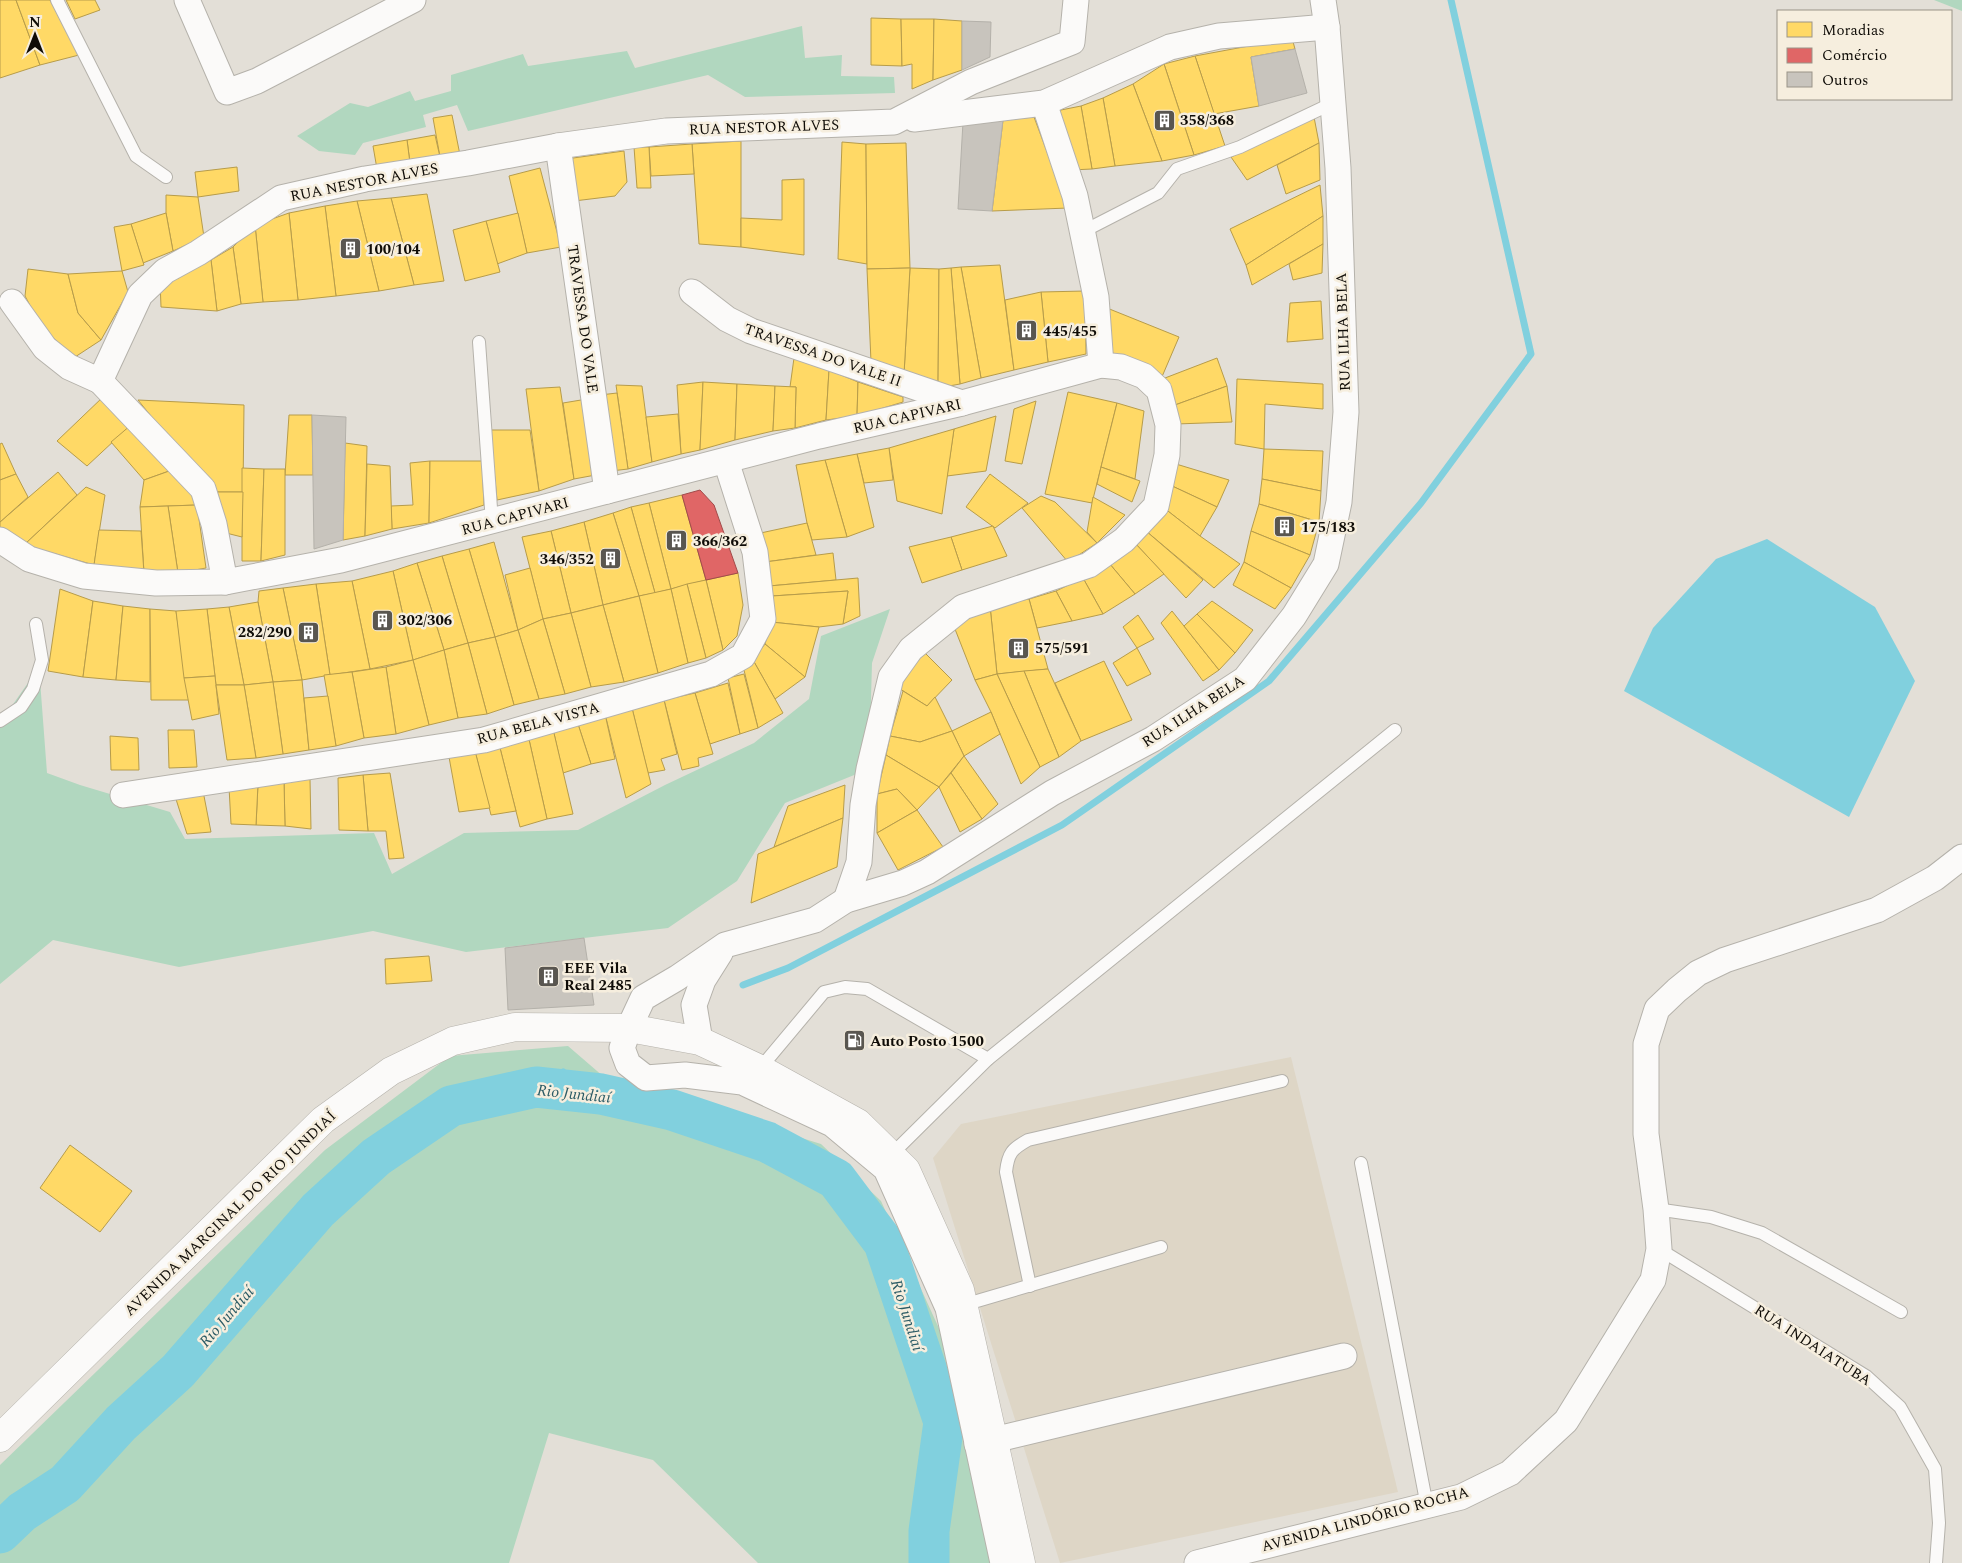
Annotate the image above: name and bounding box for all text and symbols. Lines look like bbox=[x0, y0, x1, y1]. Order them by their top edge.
north arrow bbox=[10, 10, 60, 60]
legend bbox=[1777, 10, 1952, 100]
text: N bbox=[29, 12, 41, 33]
text: Moradias bbox=[1822, 19, 1885, 42]
text: Comércio bbox=[1822, 44, 1887, 67]
text: Outros bbox=[1822, 69, 1869, 92]
building icon: 358/368 bbox=[1152, 108, 1176, 132]
place label: 358/368 bbox=[1180, 109, 1234, 132]
street label: RUA NESTOR ALVES bbox=[689, 113, 840, 142]
street label: RUA NESTOR ALVES bbox=[288, 157, 440, 208]
building icon: 100/104 bbox=[338, 237, 362, 261]
place label: 100/104 bbox=[366, 238, 421, 261]
street label: TRAVESSA DO VALE bbox=[561, 243, 604, 395]
street label: RUA ILHA BELA bbox=[1330, 272, 1357, 392]
street label: TRAVESSA DO VALE II bbox=[741, 318, 905, 393]
building icon: 445/455 bbox=[1015, 319, 1039, 343]
place label: 445/455 bbox=[1043, 320, 1097, 343]
street label: RUA CAPIVARI bbox=[851, 393, 963, 440]
street label: RUA CAPIVARI bbox=[459, 491, 571, 542]
building icon: 175/183 bbox=[1273, 515, 1297, 539]
place label: 175/183 bbox=[1301, 516, 1355, 539]
building icon: 366/362 bbox=[665, 529, 689, 553]
place label: 366/362 bbox=[693, 530, 747, 553]
building icon: 346/352 bbox=[598, 547, 622, 571]
place label: 346/352 bbox=[540, 548, 594, 571]
building icon: 302/306 bbox=[370, 608, 394, 632]
place label: 302/306 bbox=[398, 609, 452, 632]
building icon: 282/290 bbox=[296, 620, 320, 644]
place label: 282/290 bbox=[238, 621, 292, 644]
building icon: 575/591 bbox=[1007, 636, 1031, 660]
place label: 575/591 bbox=[1035, 637, 1089, 660]
street label: RUA ILHA BELA bbox=[1137, 669, 1249, 753]
street label: RUA BELA VISTA bbox=[474, 696, 602, 751]
place label: EEE Vila Real 2485 bbox=[564, 957, 632, 997]
building icon: EEE Vila Real 2485 bbox=[536, 965, 560, 989]
fuel station icon: Auto Posto 1500 bbox=[842, 1029, 866, 1053]
place label: Auto Posto 1500 bbox=[870, 1030, 984, 1053]
water label: Rio Jundiaí bbox=[536, 1078, 613, 1110]
street label: AVENIDA MARGINAL DO RIO JUNDIAÍ bbox=[119, 1105, 342, 1321]
water label: Rio Jundiaí bbox=[884, 1276, 930, 1356]
water label: Rio Jundiaí bbox=[193, 1280, 261, 1353]
street label: RUA INDAIATUBA bbox=[1749, 1299, 1876, 1392]
street label: AVENIDA LINDÓRIO ROCHA bbox=[1259, 1481, 1471, 1558]

